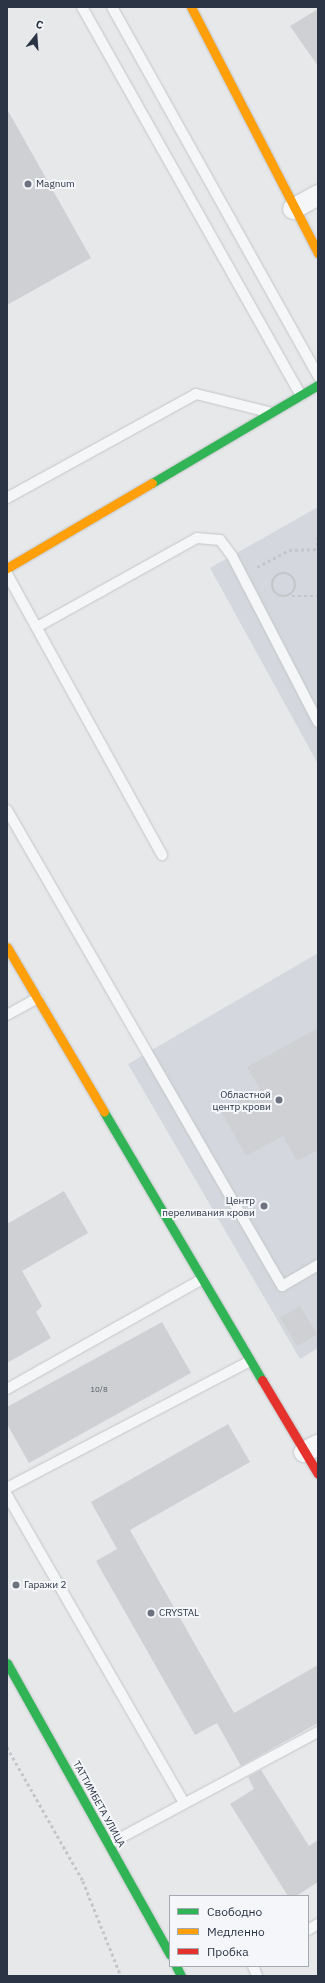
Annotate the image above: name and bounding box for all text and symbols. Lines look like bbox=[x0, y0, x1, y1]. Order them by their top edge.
north arrow bbox=[16, 16, 56, 56]
text: С bbox=[34, 17, 45, 32]
place label: Magnum bbox=[36, 178, 75, 190]
marker: Magnum bbox=[23, 179, 33, 189]
place label: Областной центр крови bbox=[212, 1088, 271, 1112]
marker: Областной центр крови bbox=[274, 1095, 284, 1105]
place label: Центр переливания крови bbox=[162, 1194, 255, 1218]
marker: Центр переливания крови bbox=[258, 1200, 270, 1212]
house number: 10/8 bbox=[90, 1385, 108, 1395]
place label: Гаражи 2 bbox=[24, 1579, 67, 1591]
marker: Гаражи 2 bbox=[11, 1580, 21, 1590]
place label: CRYSTAL bbox=[159, 1607, 199, 1619]
marker: CRYSTAL bbox=[146, 1608, 156, 1618]
street label: ТАТТИМБЕТА УЛИЦА bbox=[70, 1759, 128, 1849]
legend bbox=[169, 1895, 309, 1967]
text: Свободно bbox=[207, 1904, 262, 1919]
text: Медленно bbox=[207, 1924, 265, 1939]
text: Пробка bbox=[207, 1944, 249, 1959]

